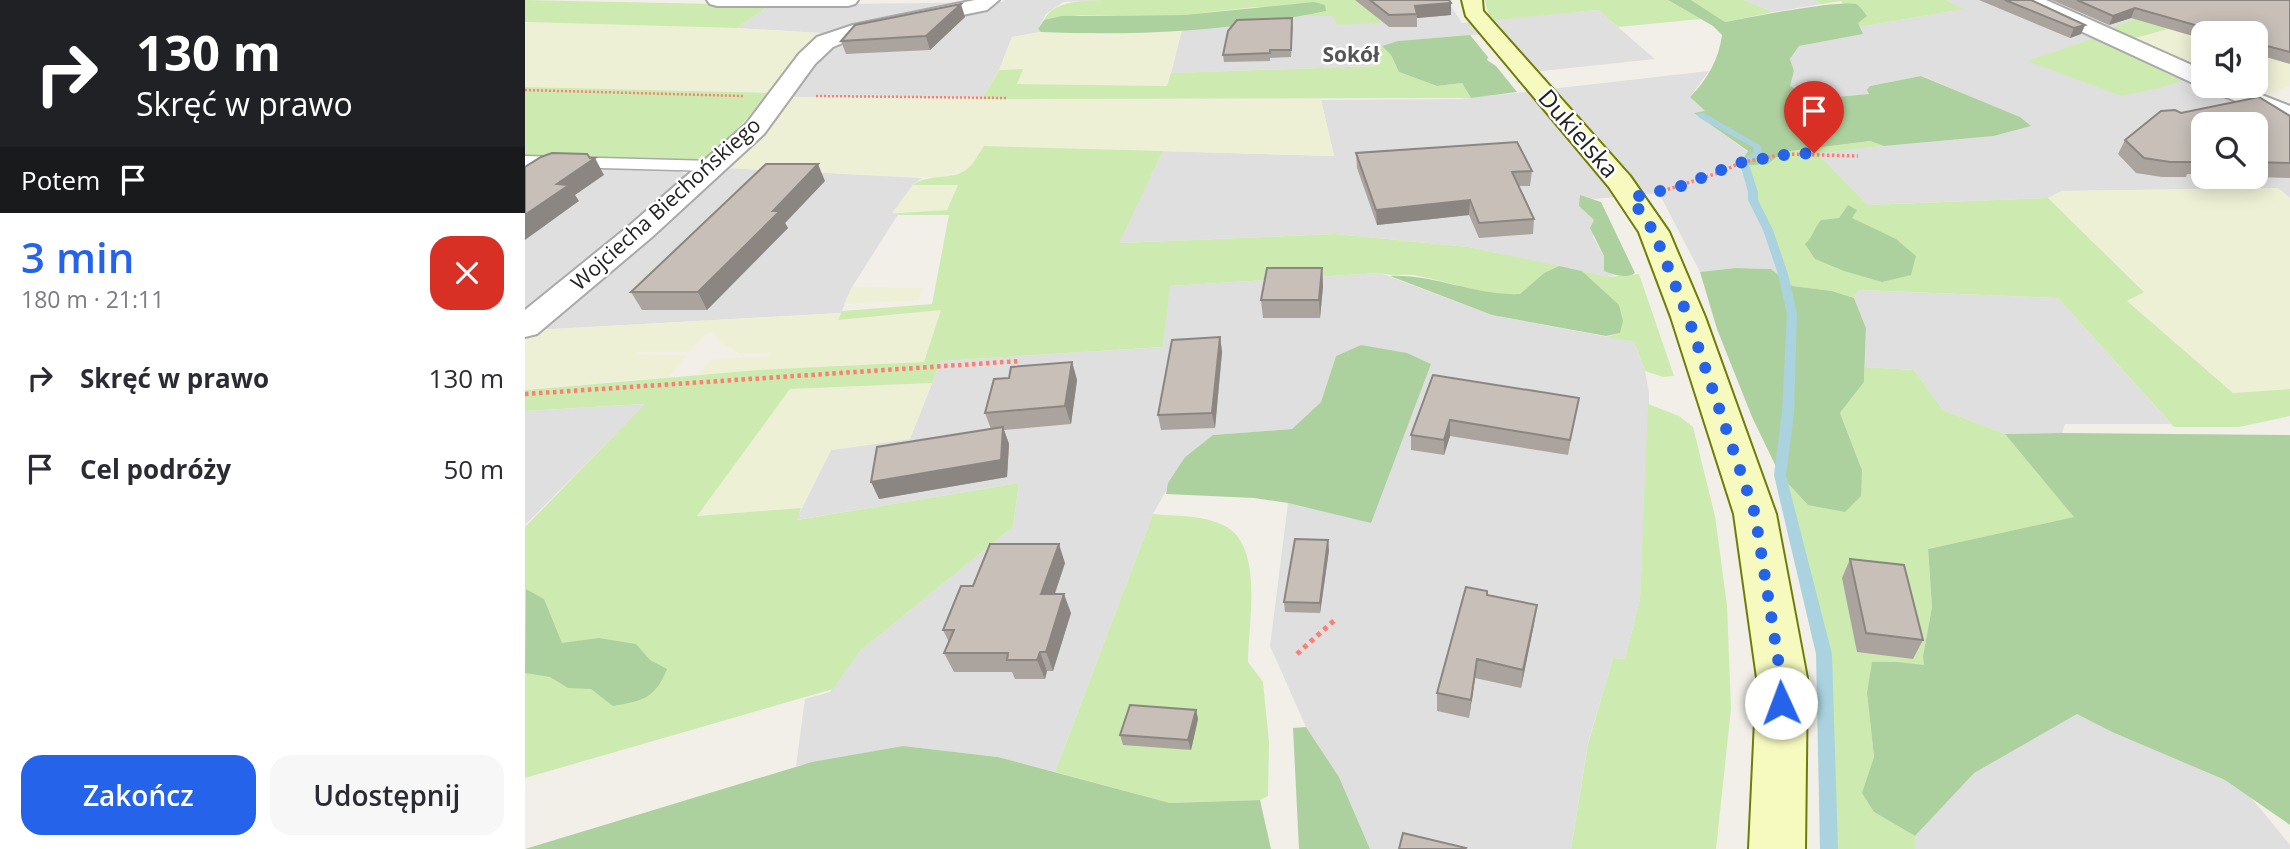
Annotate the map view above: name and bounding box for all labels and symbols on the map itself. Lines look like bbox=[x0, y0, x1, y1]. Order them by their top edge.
district label: Sokół bbox=[1322, 40, 1380, 68]
pin bbox=[1784, 81, 1844, 153]
street label: Dukielska bbox=[1531, 82, 1627, 184]
street label: Wojciecha Biechońskiego bbox=[565, 111, 766, 296]
position arrow bbox=[1744, 666, 1818, 740]

